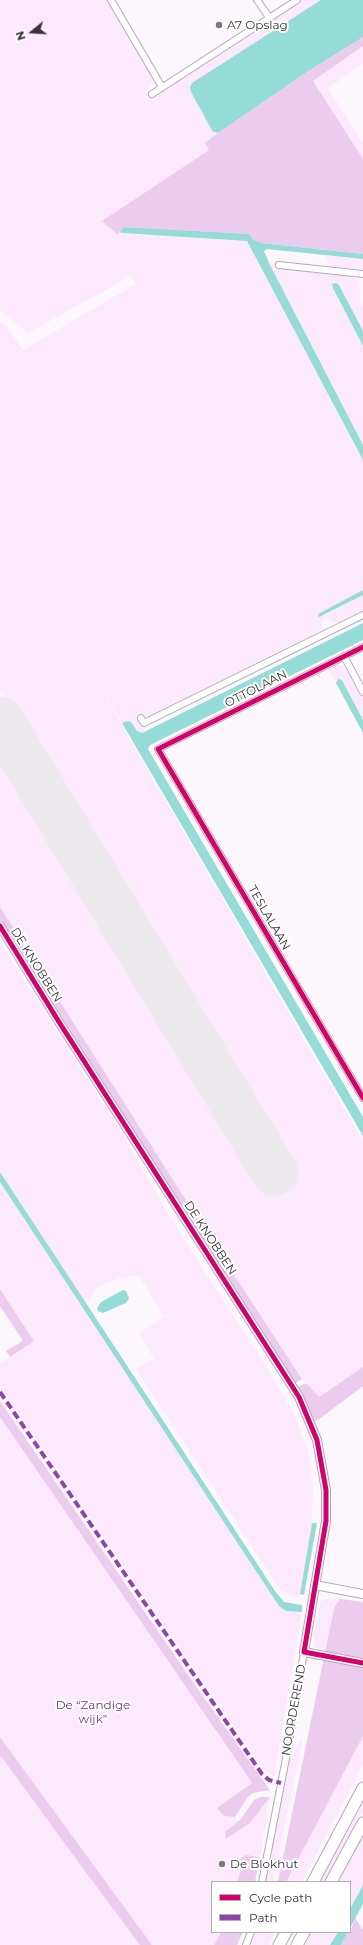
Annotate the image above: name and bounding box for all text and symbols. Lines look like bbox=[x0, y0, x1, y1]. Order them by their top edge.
north arrow bbox=[12, 12, 52, 52]
place label: A7 Opslag bbox=[227, 18, 288, 32]
marker: A7 Opslag bbox=[214, 20, 224, 30]
text: N bbox=[13, 29, 29, 42]
street label: OTTOLAAN bbox=[222, 667, 290, 711]
street label: TESLALAAN bbox=[245, 883, 293, 953]
street label: DE KNOBBEN bbox=[7, 925, 65, 1005]
street label: DE KNOBBEN bbox=[181, 1198, 239, 1278]
street label: NOORDEREND bbox=[279, 1663, 309, 1757]
park label: De “Zandige wijk” bbox=[56, 1698, 130, 1726]
place label: De Blokhut bbox=[230, 1857, 298, 1871]
marker: De Blokhut bbox=[217, 1859, 227, 1869]
legend bbox=[211, 1881, 351, 1933]
text: Cycle path bbox=[249, 1890, 312, 1905]
text: Path bbox=[249, 1910, 278, 1925]

